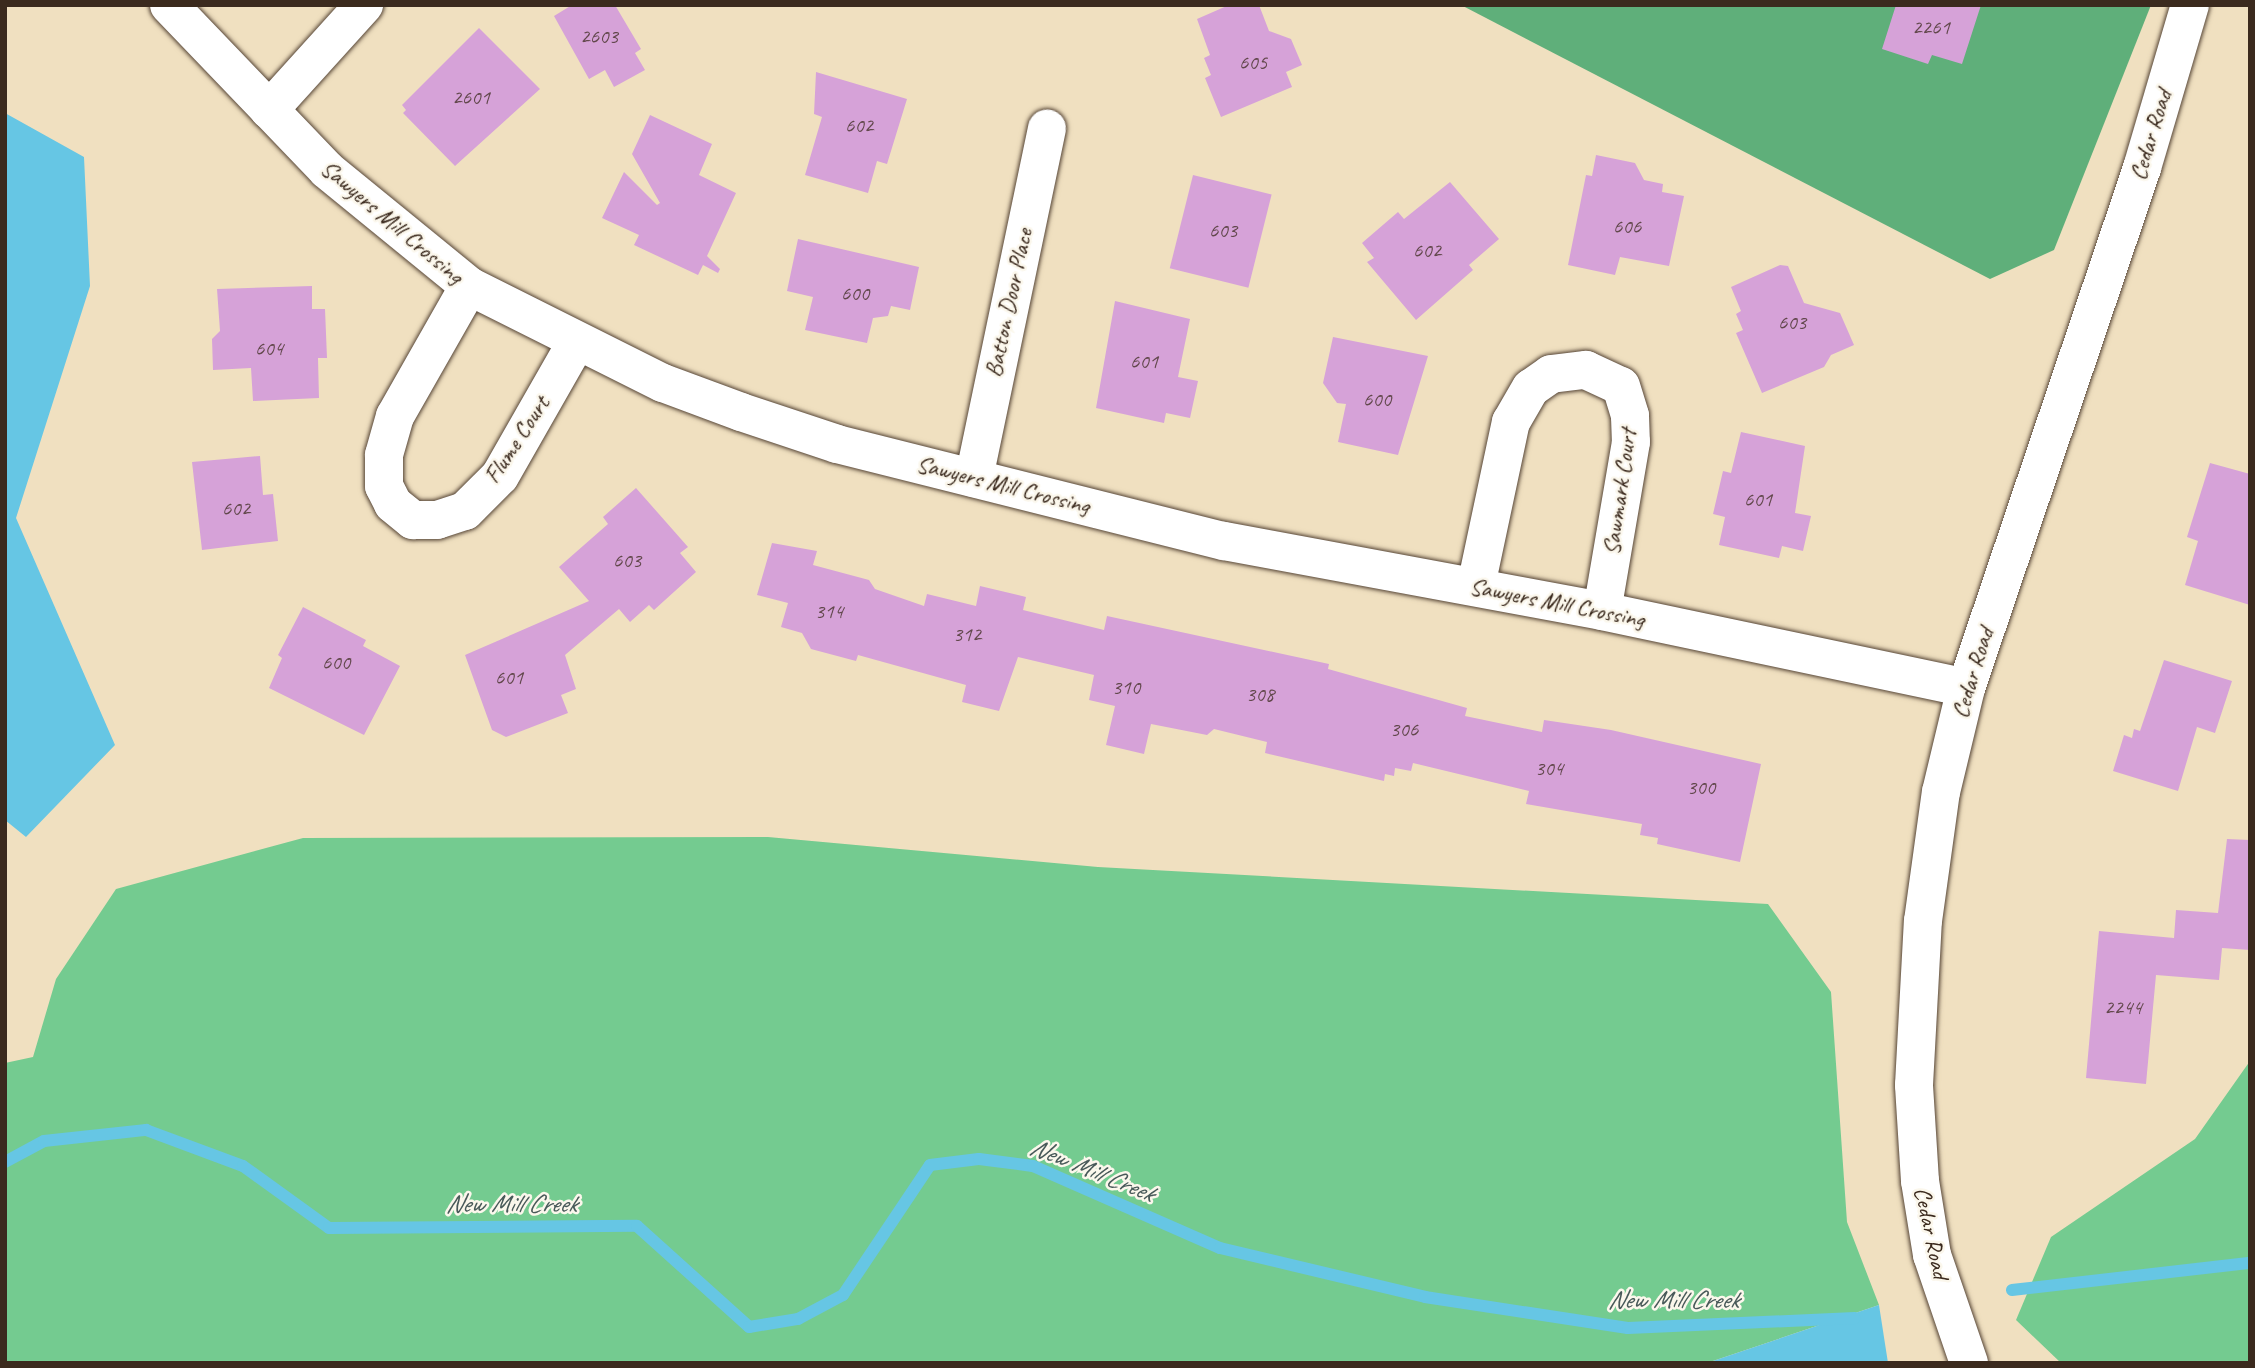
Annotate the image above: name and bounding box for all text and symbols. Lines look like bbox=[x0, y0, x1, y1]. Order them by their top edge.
house number: 2261 bbox=[1912, 14, 1950, 40]
house number: 2603 bbox=[580, 23, 618, 49]
house number: 605 bbox=[1239, 49, 1267, 75]
house number: 2601 bbox=[452, 84, 490, 110]
street label: Cedar Road bbox=[2124, 86, 2178, 184]
house number: 602 bbox=[845, 112, 873, 138]
street label: Sawyers Mill Crossing bbox=[315, 154, 469, 290]
house number: 606 bbox=[1613, 213, 1641, 239]
house number: 603 bbox=[1209, 217, 1237, 243]
street label: Batton Door Place bbox=[979, 226, 1039, 380]
house number: 602 bbox=[1413, 237, 1441, 263]
house number: 600 bbox=[841, 280, 869, 306]
house number: 603 bbox=[1778, 309, 1806, 335]
house number: 604 bbox=[255, 335, 283, 361]
house number: 601 bbox=[1130, 348, 1158, 374]
house number: 600 bbox=[1363, 386, 1391, 412]
street label: Flume Court bbox=[478, 391, 556, 489]
street label: Sawmark Court bbox=[1597, 427, 1643, 557]
street label: Sawyers Mill Crossing bbox=[914, 450, 1092, 520]
house number: 601 bbox=[1744, 486, 1772, 512]
house number: 602 bbox=[222, 495, 250, 521]
house number: 603 bbox=[613, 547, 641, 573]
street label: Sawyers Mill Crossing bbox=[1467, 572, 1647, 634]
house number: 314 bbox=[815, 598, 843, 624]
house number: 312 bbox=[953, 621, 981, 647]
street label: Cedar Road bbox=[1946, 624, 2000, 722]
house number: 600 bbox=[322, 649, 350, 675]
house number: 601 bbox=[495, 664, 523, 690]
house number: 310 bbox=[1112, 674, 1140, 700]
house number: 308 bbox=[1246, 681, 1274, 707]
house number: 306 bbox=[1390, 716, 1418, 742]
house number: 304 bbox=[1535, 755, 1563, 781]
house number: 300 bbox=[1687, 774, 1715, 800]
house number: 2244 bbox=[2104, 994, 2142, 1020]
water label: New Mill Creek bbox=[1025, 1131, 1159, 1209]
street label: Cedar Road bbox=[1907, 1185, 1955, 1281]
water label: New Mill Creek bbox=[446, 1188, 576, 1220]
water label: New Mill Creek bbox=[1608, 1284, 1738, 1316]

